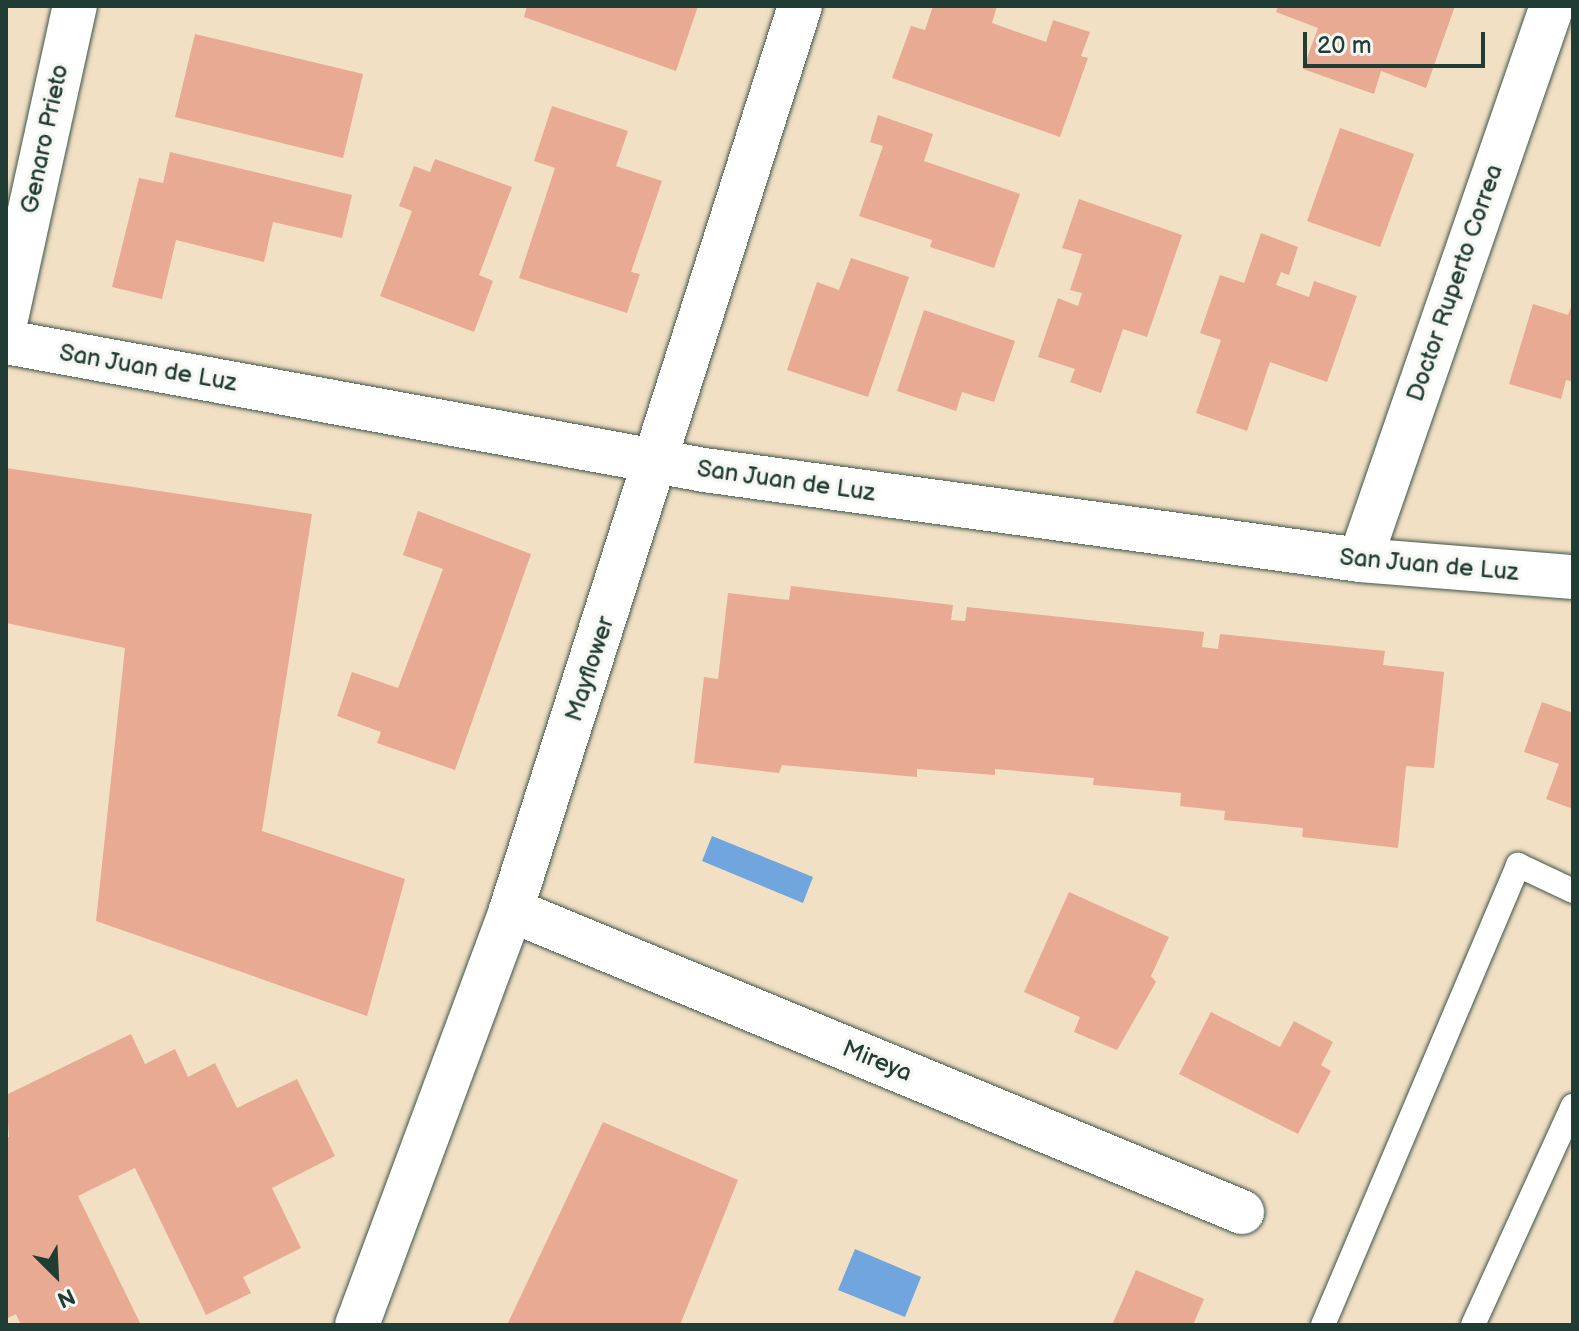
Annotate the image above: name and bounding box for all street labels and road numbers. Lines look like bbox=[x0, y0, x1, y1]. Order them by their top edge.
street label: Genaro Prieto bbox=[15, 62, 75, 216]
street label: Doctor Ruperto Correa bbox=[1401, 161, 1509, 405]
street label: San Juan de Luz bbox=[57, 338, 239, 398]
street label: San Juan de Luz bbox=[695, 454, 877, 508]
street label: San Juan de Luz bbox=[1338, 543, 1520, 587]
street label: Mayflower bbox=[560, 613, 620, 725]
street label: Mireya bbox=[838, 1034, 916, 1088]

